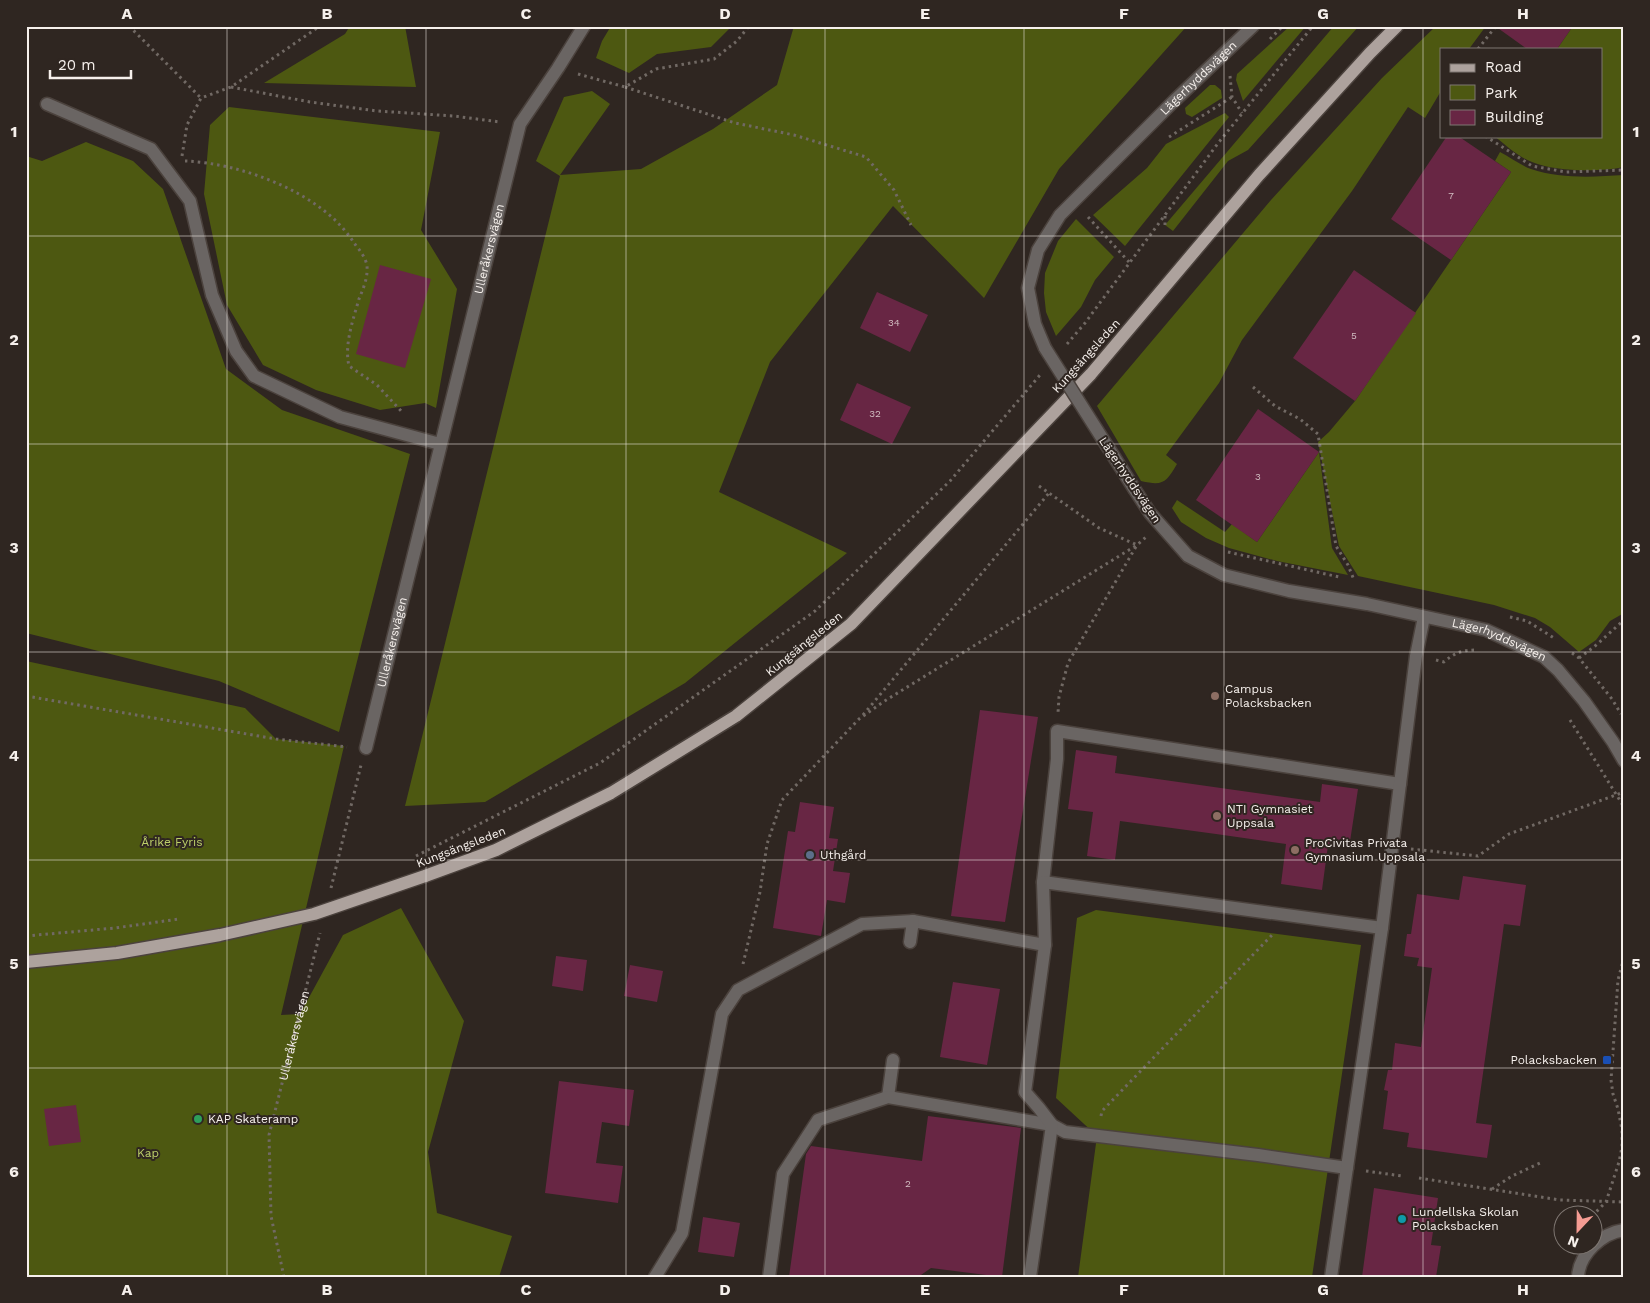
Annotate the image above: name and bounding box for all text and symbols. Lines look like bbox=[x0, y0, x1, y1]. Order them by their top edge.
text: A bbox=[122, 4, 133, 23]
text: B bbox=[322, 4, 333, 23]
text: C bbox=[521, 4, 532, 23]
text: D bbox=[719, 4, 731, 23]
text: E bbox=[920, 4, 930, 23]
text: F bbox=[1119, 4, 1129, 23]
text: G bbox=[1317, 4, 1329, 23]
text: H bbox=[1517, 4, 1529, 23]
street label: Lägerhyddsvägen bbox=[1157, 38, 1240, 118]
scale bar bbox=[50, 48, 131, 80]
legend bbox=[1440, 48, 1602, 138]
text: 20 m bbox=[58, 56, 96, 74]
text: Road bbox=[1485, 58, 1522, 76]
text: Park bbox=[1485, 84, 1518, 102]
text: Building bbox=[1485, 108, 1543, 126]
text: 1 bbox=[11, 122, 17, 141]
text: 1 bbox=[1633, 122, 1639, 141]
house number: 7 bbox=[1448, 190, 1454, 201]
street label: Ulleråkersvägen bbox=[471, 202, 507, 295]
street label: Kungsängsleden bbox=[1049, 316, 1123, 396]
house number: 34 bbox=[888, 317, 900, 328]
text: 2 bbox=[9, 330, 19, 349]
house number: 5 bbox=[1351, 330, 1357, 341]
text: 2 bbox=[1631, 330, 1641, 349]
house number: 32 bbox=[869, 408, 881, 419]
street label: Lägerhyddsvägen bbox=[1096, 434, 1164, 526]
house number: 3 bbox=[1255, 471, 1261, 482]
text: 3 bbox=[9, 538, 19, 557]
text: 3 bbox=[1631, 538, 1641, 557]
street label: Ulleråkersvägen bbox=[374, 596, 410, 689]
street label: Kungsängsleden bbox=[763, 609, 845, 679]
street label: Lägerhyddsvägen bbox=[1451, 616, 1549, 664]
place label: Campus Polacksbacken bbox=[1225, 682, 1312, 710]
marker: Campus Polacksbacken bbox=[1209, 690, 1221, 702]
text: 4 bbox=[9, 746, 19, 765]
text: 4 bbox=[1631, 746, 1641, 765]
place label: NTI Gymnasiet Uppsala bbox=[1227, 802, 1312, 830]
marker: NTI Gymnasiet Uppsala bbox=[1211, 810, 1223, 822]
street label: Kungsängsleden bbox=[414, 824, 508, 870]
park label: Årike Fyris bbox=[141, 835, 203, 849]
place label: ProCivitas Privata Gymnasium Uppsala bbox=[1305, 836, 1425, 864]
marker: ProCivitas Privata Gymnasium Uppsala bbox=[1289, 844, 1301, 856]
place label: Uthgård bbox=[820, 848, 866, 862]
marker: Uthgård bbox=[804, 849, 816, 861]
text: 5 bbox=[9, 954, 19, 973]
text: 5 bbox=[1631, 954, 1641, 973]
street label: Ulleråkersvägen bbox=[276, 989, 312, 1082]
place label: Polacksbacken bbox=[1510, 1053, 1597, 1067]
marker: Polacksbacken bbox=[1601, 1054, 1613, 1066]
place label: KAP Skateramp bbox=[208, 1112, 298, 1126]
marker: KAP Skateramp bbox=[192, 1113, 204, 1125]
park label: Kap bbox=[137, 1146, 159, 1160]
text: 6 bbox=[9, 1162, 19, 1181]
text: 6 bbox=[1631, 1162, 1641, 1181]
house number: 2 bbox=[905, 1178, 911, 1189]
place label: Lundellska Skolan Polacksbacken bbox=[1412, 1205, 1519, 1233]
north arrow bbox=[1552, 1206, 1602, 1256]
marker: Lundellska Skolan Polacksbacken bbox=[1396, 1213, 1408, 1225]
text: N bbox=[1565, 1233, 1581, 1251]
text: A bbox=[122, 1280, 133, 1299]
text: B bbox=[322, 1280, 333, 1299]
text: C bbox=[521, 1280, 532, 1299]
text: D bbox=[719, 1280, 731, 1299]
text: E bbox=[920, 1280, 930, 1299]
text: F bbox=[1119, 1280, 1129, 1299]
text: G bbox=[1317, 1280, 1329, 1299]
text: H bbox=[1517, 1280, 1529, 1299]

